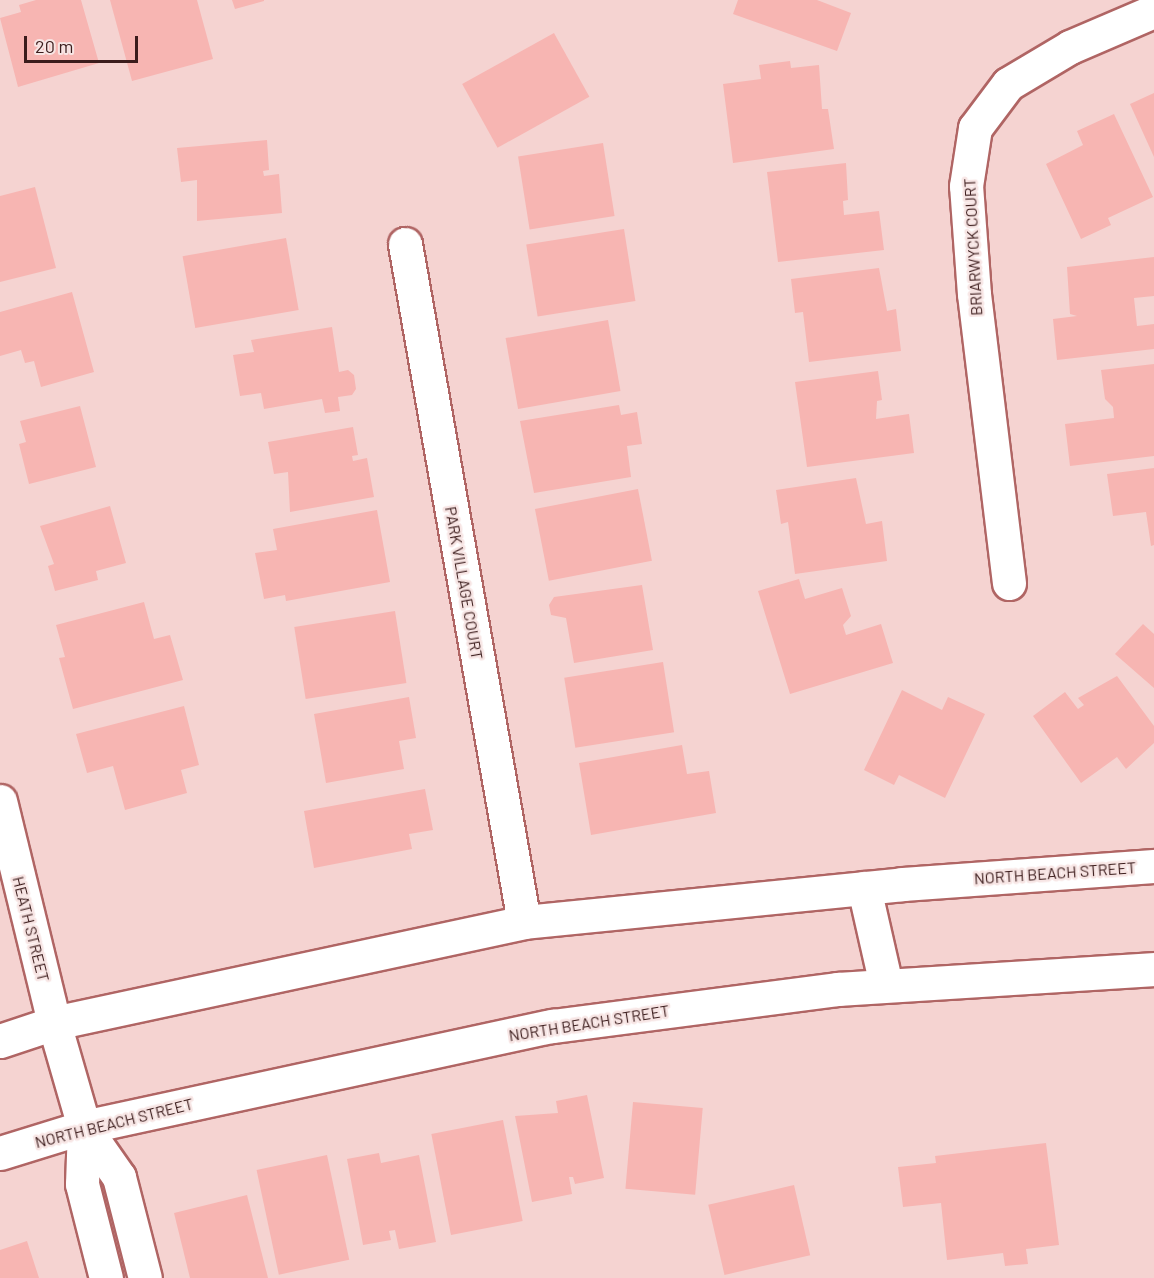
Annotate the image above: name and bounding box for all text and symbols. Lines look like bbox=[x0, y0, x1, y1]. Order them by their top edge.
scale bar bbox=[27, 24, 141, 62]
text: 20 m bbox=[35, 35, 73, 57]
street label: BRIARWYCK COURT bbox=[960, 178, 986, 316]
street label: PARK VILLAGE COURT bbox=[441, 505, 487, 661]
street label: NORTH BEACH STREET bbox=[973, 858, 1137, 888]
street label: HEATH STREET bbox=[9, 874, 53, 984]
street label: NORTH BEACH STREET bbox=[507, 1001, 671, 1045]
street label: NORTH BEACH STREET bbox=[33, 1094, 195, 1152]

